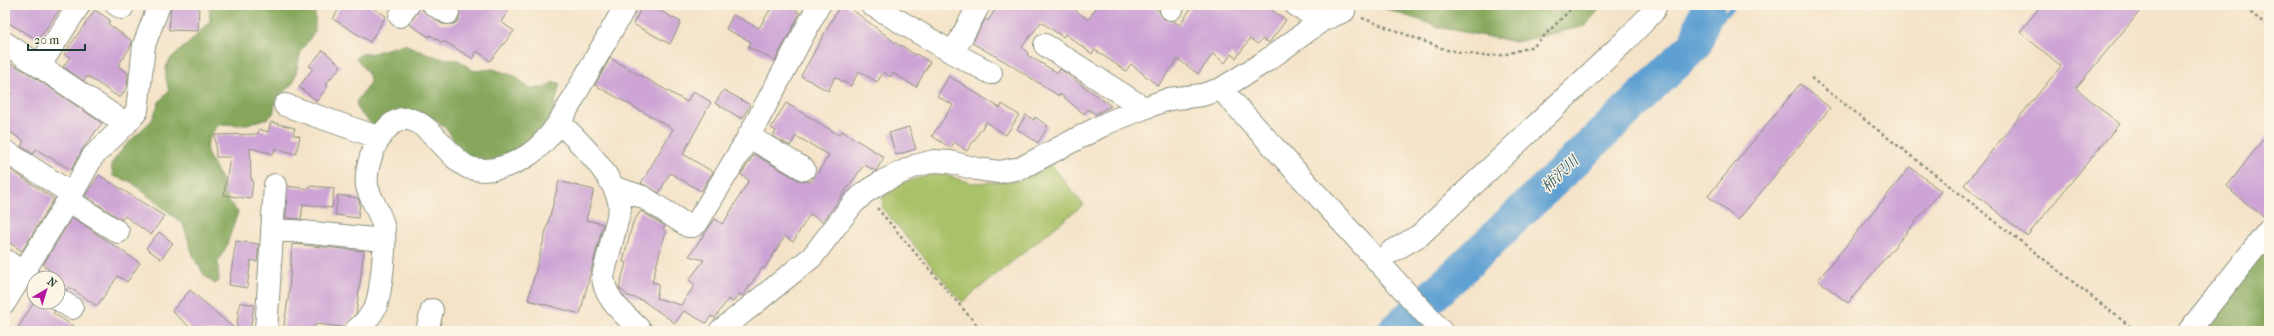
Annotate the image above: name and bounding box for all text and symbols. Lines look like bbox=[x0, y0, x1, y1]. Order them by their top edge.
scale bar bbox=[28, 26, 85, 52]
text: 20 m bbox=[34, 33, 59, 47]
water label: 柿沢川 bbox=[1538, 151, 1584, 196]
north arrow bbox=[26, 270, 66, 310]
text: N bbox=[45, 275, 60, 291]

